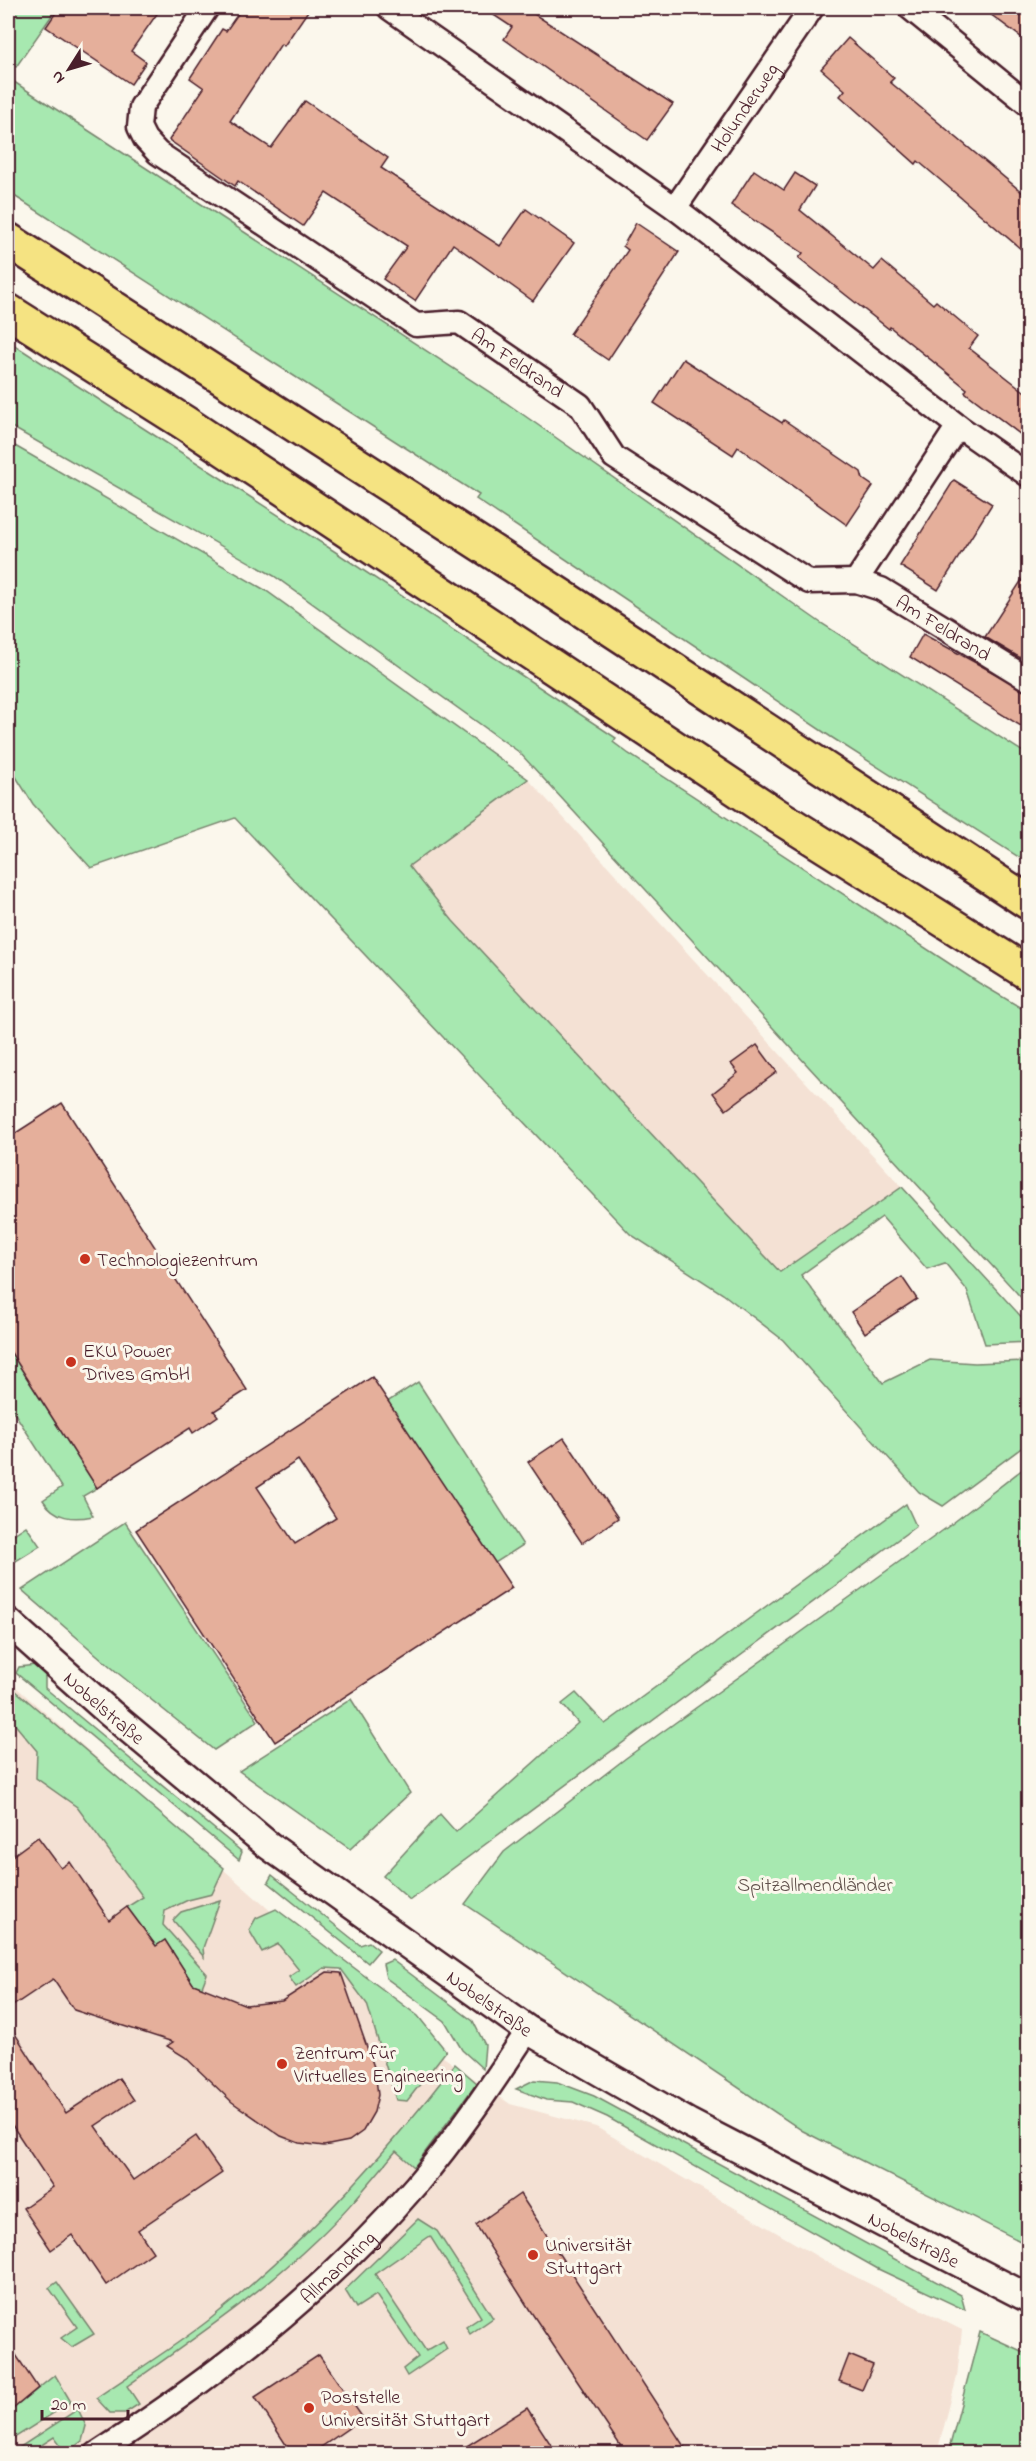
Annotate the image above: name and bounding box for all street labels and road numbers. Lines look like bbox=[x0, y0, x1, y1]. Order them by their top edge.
street label: Holunderweg bbox=[705, 58, 788, 160]
street label: Am Feldrand bbox=[464, 322, 569, 407]
street label: Am Feldrand bbox=[889, 589, 996, 670]
street label: Nobelstraße bbox=[56, 1666, 150, 1753]
street label: Nobelstraße bbox=[440, 1964, 538, 2046]
street label: Nobelstraße bbox=[862, 2206, 964, 2277]
street label: Allmandring bbox=[295, 2225, 384, 2312]

